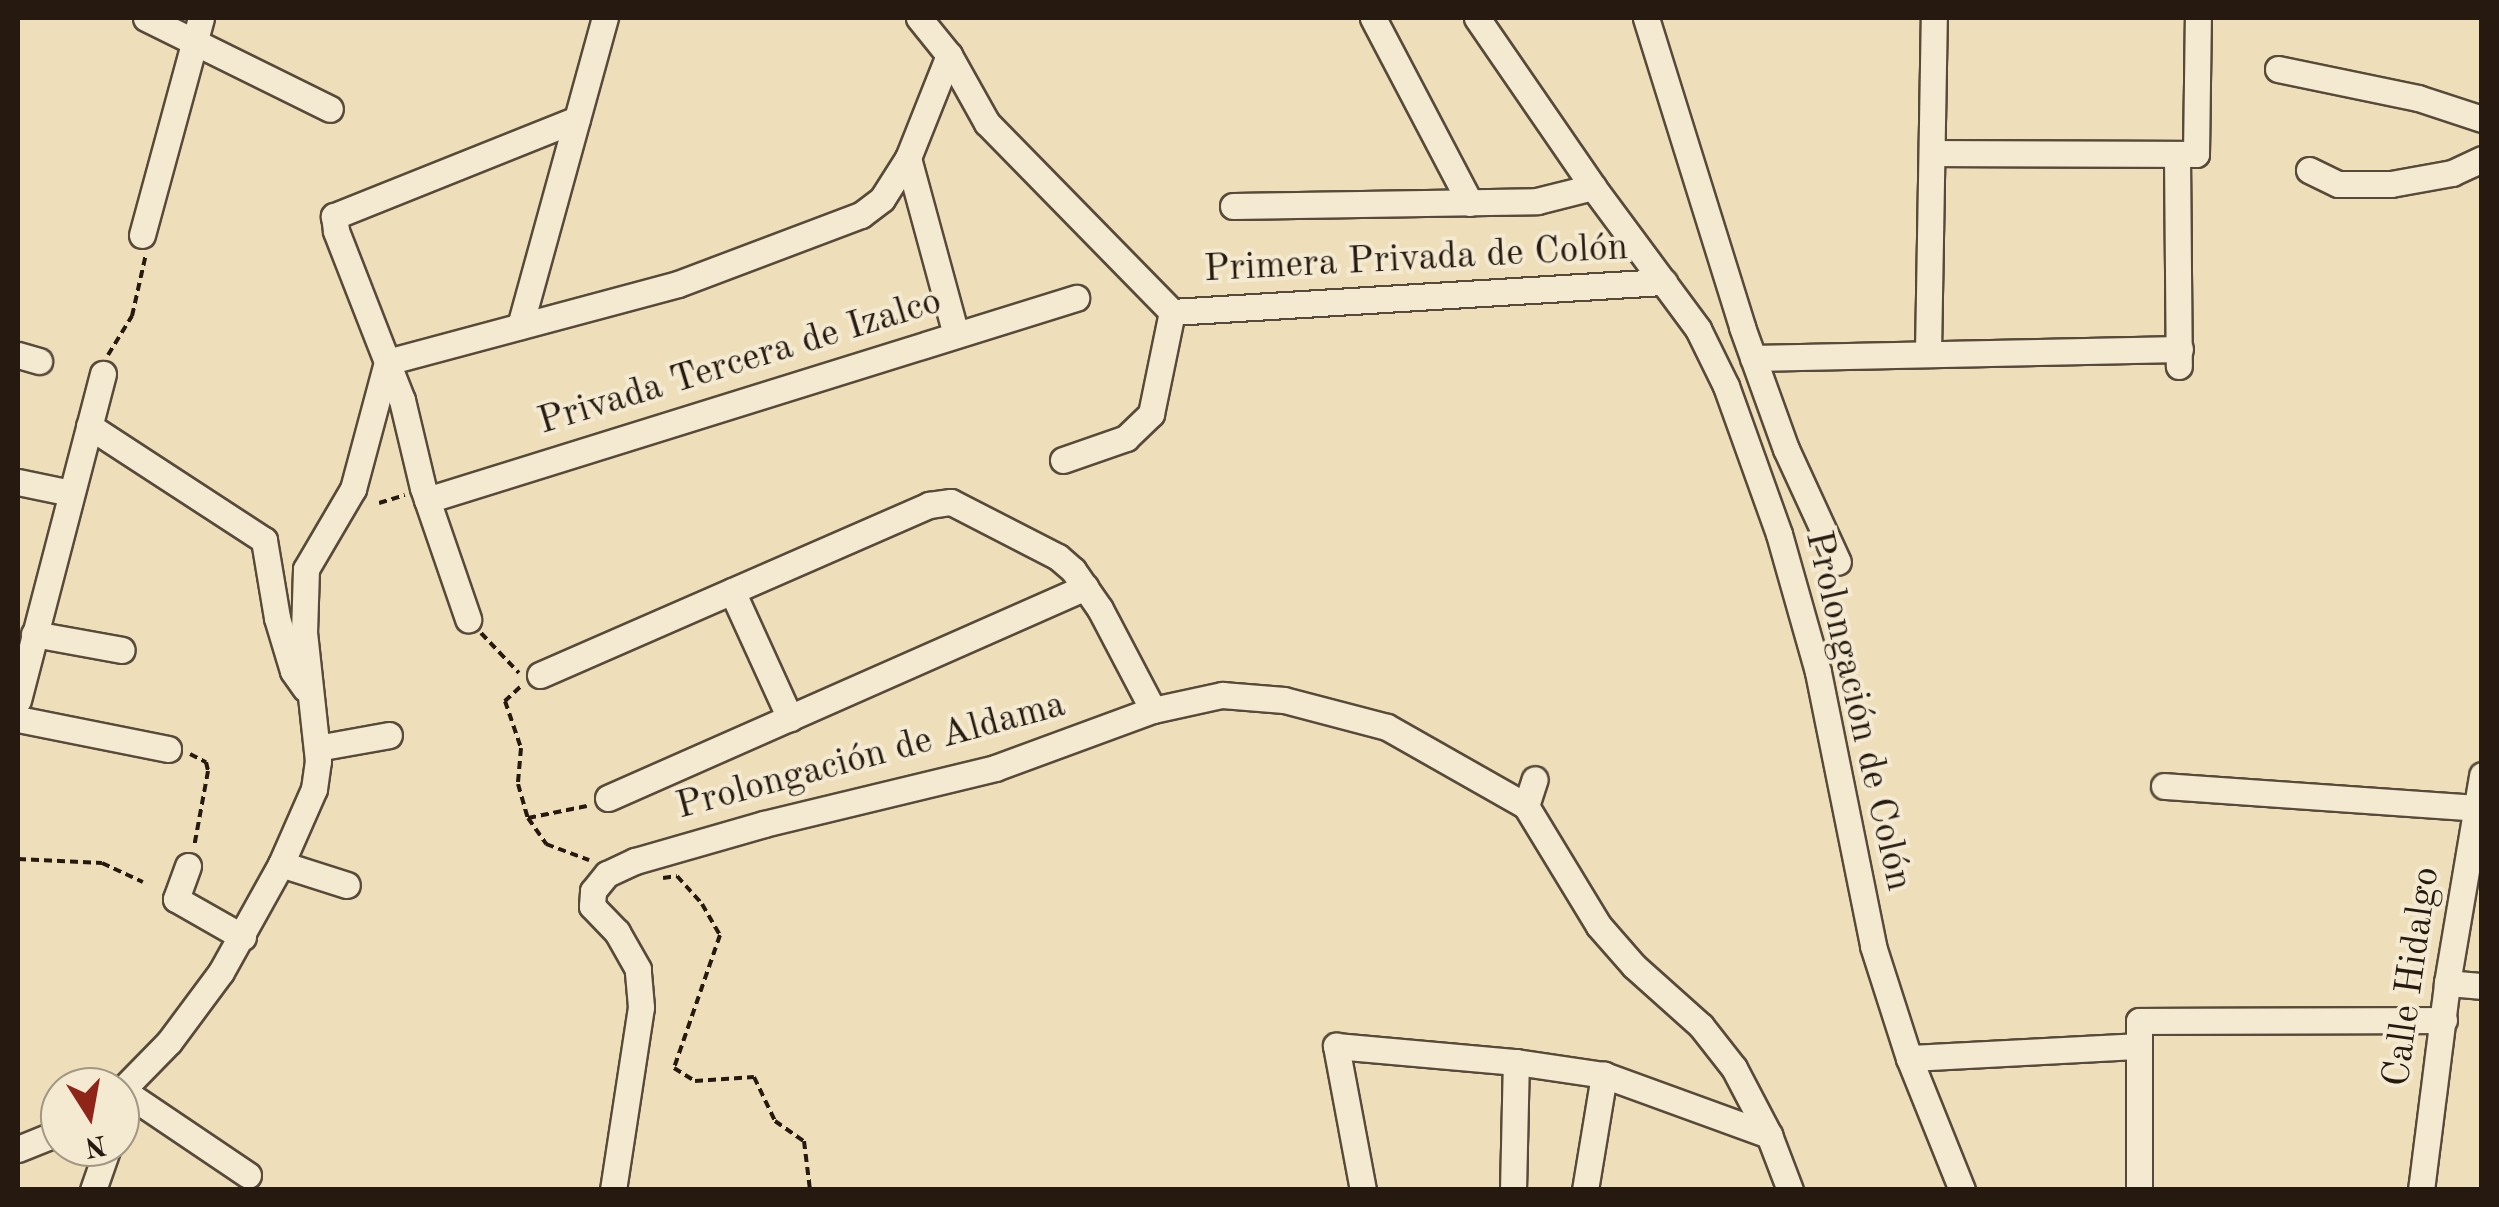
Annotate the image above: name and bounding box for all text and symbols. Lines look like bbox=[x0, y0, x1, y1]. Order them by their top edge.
street label: Primera Privada de Colón bbox=[1203, 226, 1629, 294]
street label: Privada Tercera de Izalco bbox=[533, 280, 947, 446]
street label: Prolongación de Colón bbox=[1793, 527, 1921, 895]
street label: Prolongación de Aldama bbox=[672, 683, 1070, 831]
street label: Calle Hidalgo bbox=[2375, 864, 2451, 1090]
north arrow bbox=[40, 1067, 140, 1167]
text: N bbox=[82, 1129, 109, 1160]

